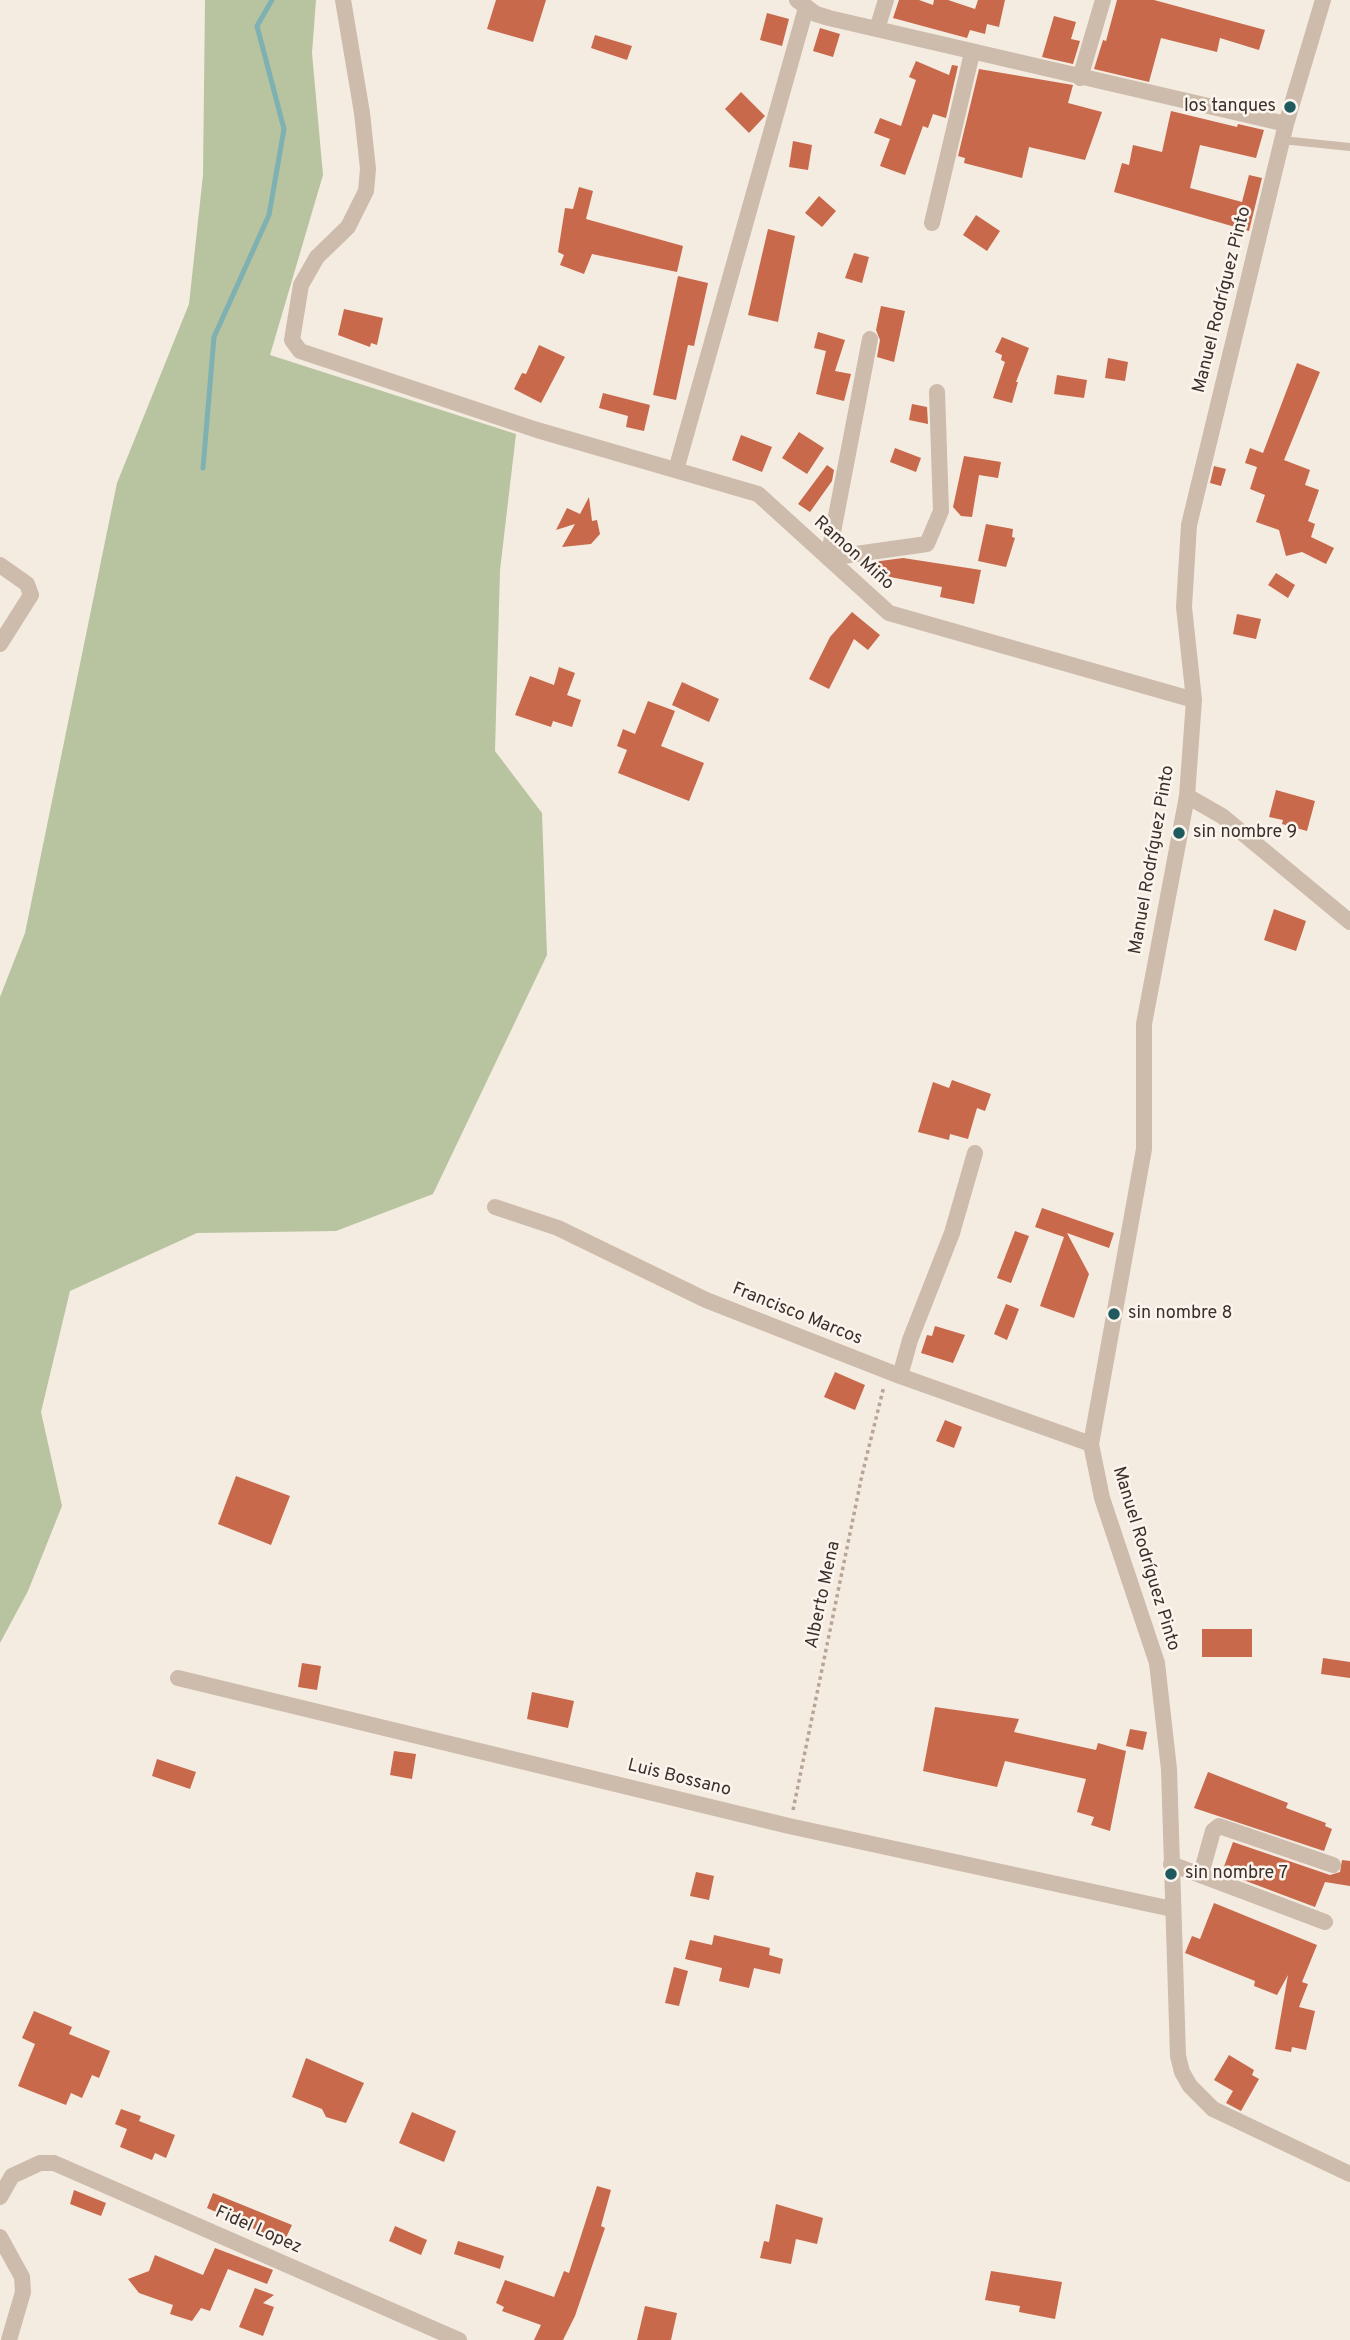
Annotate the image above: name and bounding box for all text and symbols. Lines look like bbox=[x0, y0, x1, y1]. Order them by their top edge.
place label: los tanques bbox=[1184, 96, 1276, 118]
marker: los tanques bbox=[1282, 99, 1298, 115]
street label: Manuel Rodríguez Pinto bbox=[1189, 205, 1257, 395]
street label: Ramon Miño bbox=[808, 512, 898, 596]
street label: Manuel Rodríguez Pinto bbox=[1126, 764, 1180, 956]
place label: sin nombre 9 bbox=[1193, 822, 1297, 844]
marker: sin nombre 9 bbox=[1171, 825, 1187, 841]
street label: Francisco Marcos bbox=[729, 1279, 865, 1351]
place label: sin nombre 8 bbox=[1128, 1303, 1232, 1325]
marker: sin nombre 8 bbox=[1106, 1306, 1122, 1322]
street label: Manuel Rodríguez Pinto bbox=[1107, 1464, 1183, 1654]
street label: Alberto Mena bbox=[802, 1539, 846, 1651]
street label: Luis Bossano bbox=[625, 1756, 733, 1802]
place label: sin nombre 7 bbox=[1185, 1863, 1288, 1885]
marker: sin nombre 7 bbox=[1163, 1866, 1179, 1882]
street label: Fidel Lopez bbox=[211, 2202, 305, 2260]

